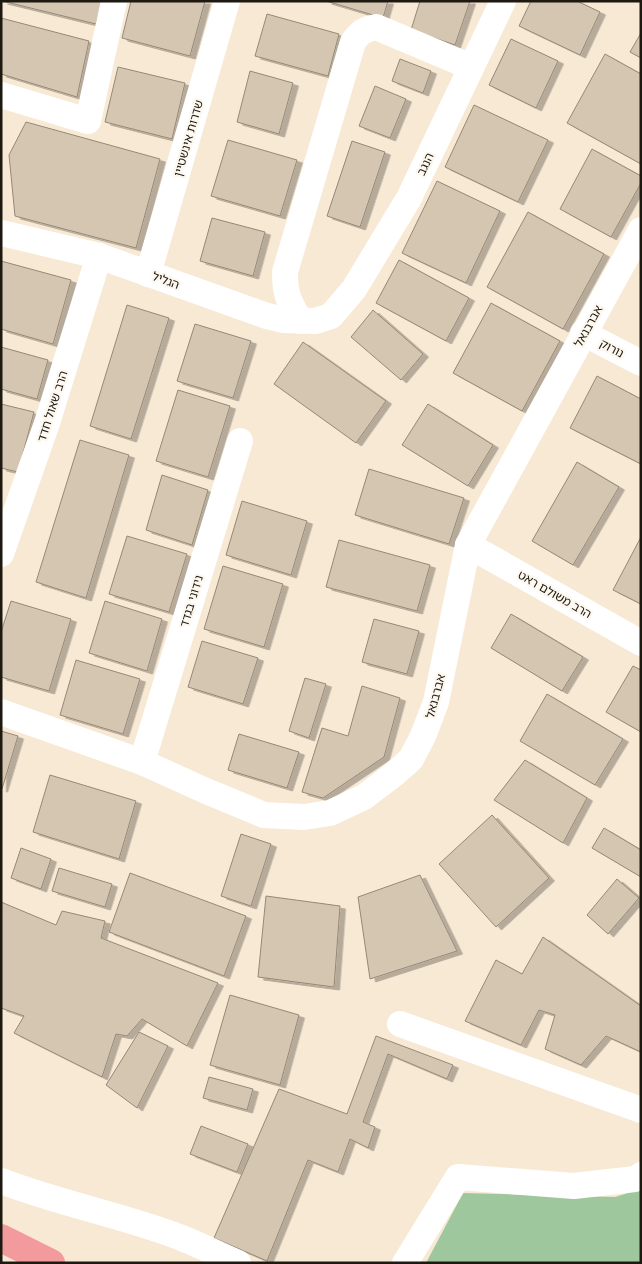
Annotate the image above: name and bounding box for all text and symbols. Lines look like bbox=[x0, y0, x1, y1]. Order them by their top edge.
street label: שדרות אינשטיין bbox=[170, 98, 206, 178]
street label: הנגב bbox=[413, 150, 437, 178]
street label: הגליל bbox=[150, 268, 182, 292]
street label: אברבנאל bbox=[570, 302, 606, 349]
street label: נורוק bbox=[597, 335, 627, 361]
street label: הרב שאול חדד bbox=[33, 369, 71, 443]
street label: הרב משולם ראט bbox=[515, 567, 595, 621]
street label: נידוני בגדד bbox=[176, 573, 206, 629]
street label: אברבנאל bbox=[422, 672, 448, 720]

